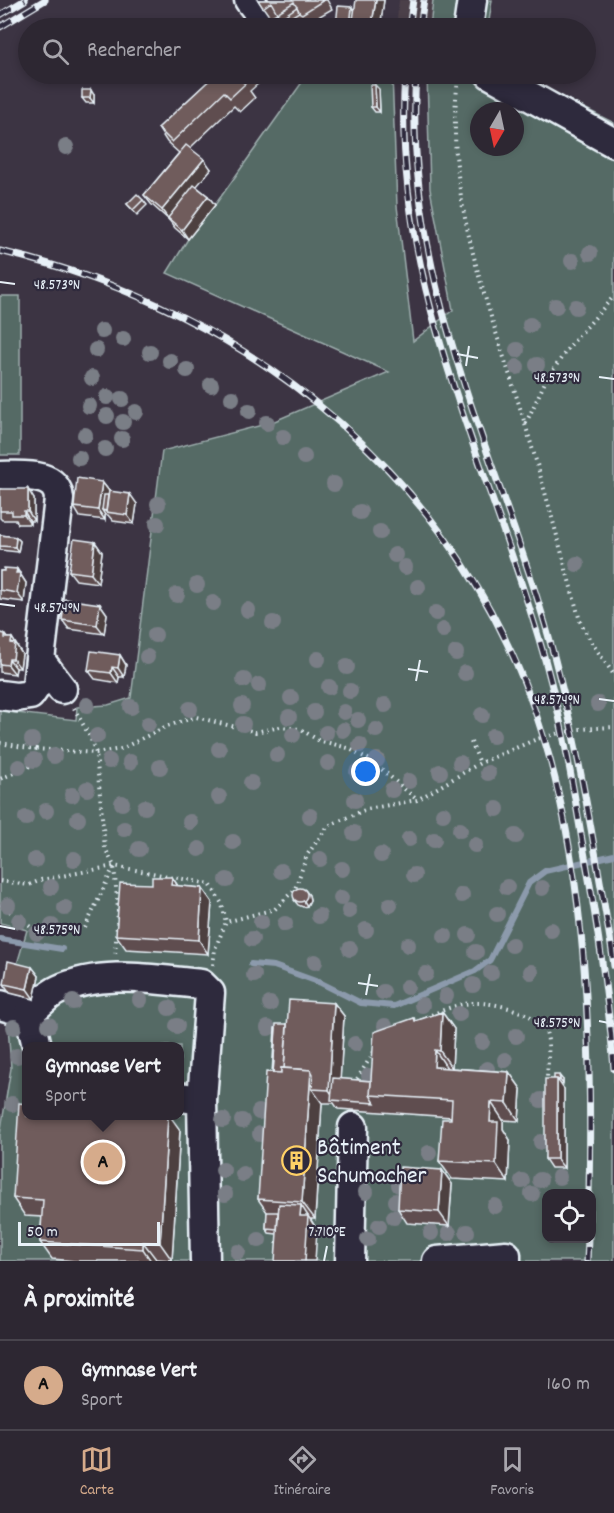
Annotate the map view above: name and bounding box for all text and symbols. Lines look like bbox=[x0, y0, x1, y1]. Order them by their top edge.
search box bbox=[18, 18, 596, 84]
icon: search bbox=[39, 35, 72, 68]
text: Rechercher bbox=[87, 36, 181, 67]
north arrow bbox=[470, 102, 524, 156]
text: 48.573°N bbox=[34, 275, 80, 297]
text: 48.573°N bbox=[534, 368, 580, 390]
text: 48.574°N bbox=[34, 598, 80, 620]
text: 48.574°N bbox=[534, 690, 580, 712]
your location bbox=[351, 757, 380, 786]
text: 48.575°N bbox=[34, 920, 80, 942]
text: 48.575°N bbox=[534, 1013, 580, 1035]
popup bbox=[22, 1042, 184, 1120]
text: Gymnase Vert bbox=[45, 1052, 161, 1083]
text: Sport bbox=[45, 1083, 87, 1111]
place label: Bâtiment Schumacher bbox=[317, 1132, 427, 1194]
pin: A bbox=[84, 1140, 122, 1184]
building icon: Bâtiment Schumacher bbox=[280, 1144, 312, 1176]
map controls bbox=[542, 1189, 596, 1243]
button: locate bbox=[542, 1189, 596, 1243]
scale bar bbox=[18, 1219, 160, 1246]
text: 50 m bbox=[27, 1221, 58, 1244]
text: 7.710°E bbox=[308, 1222, 346, 1244]
text: À proximité bbox=[24, 1282, 134, 1319]
text: Gymnase Vert bbox=[81, 1356, 197, 1387]
text: A bbox=[38, 1371, 49, 1399]
text: 160 m bbox=[547, 1371, 590, 1399]
text: Sport bbox=[81, 1387, 123, 1415]
tab: Carte bbox=[80, 1443, 114, 1502]
tab: Itinéraire bbox=[273, 1443, 331, 1502]
tab: Favoris bbox=[490, 1443, 534, 1502]

